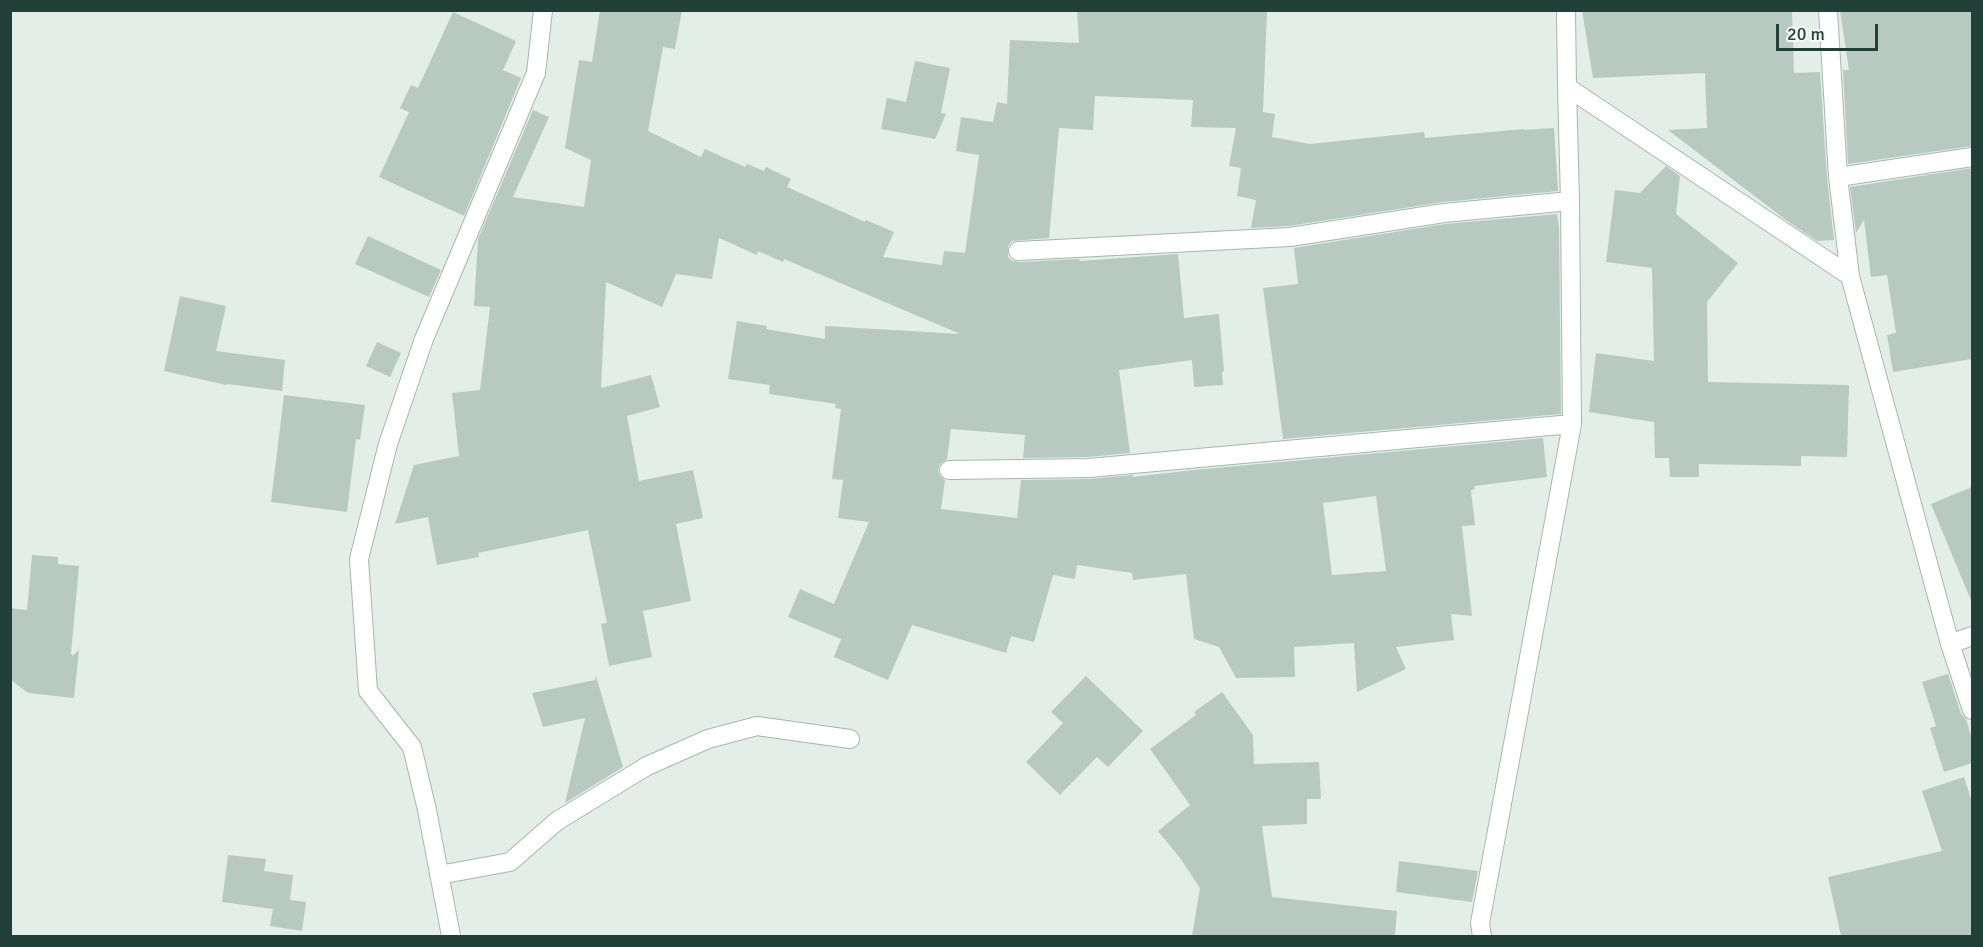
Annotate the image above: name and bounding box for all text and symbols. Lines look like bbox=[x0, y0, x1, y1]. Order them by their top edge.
scale bar bbox=[1779, 12, 1881, 50]
text: 20 m bbox=[1787, 23, 1825, 45]

